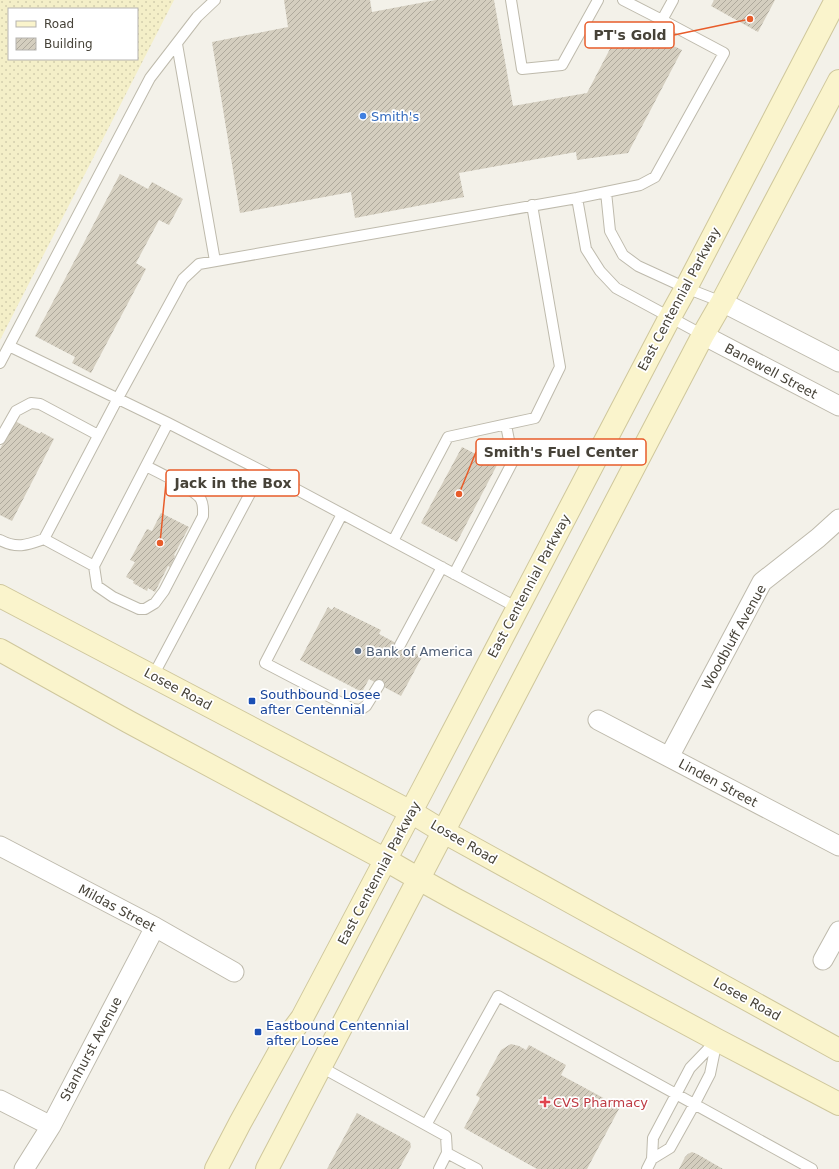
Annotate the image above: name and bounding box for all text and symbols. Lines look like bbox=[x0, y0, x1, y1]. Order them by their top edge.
legend bbox=[8, 8, 138, 60]
text: Road bbox=[44, 17, 74, 31]
callout: PT's Gold bbox=[585, 22, 674, 48]
text: PT's Gold bbox=[593, 27, 667, 43]
text: Building bbox=[44, 37, 93, 51]
place label: Smith's bbox=[371, 109, 419, 124]
marker: Smith's bbox=[358, 111, 368, 121]
street label: East Centennial Parkway bbox=[635, 224, 724, 374]
street label: Banewell Street bbox=[722, 340, 820, 402]
callout: Smith's Fuel Center bbox=[476, 439, 646, 465]
text: Smith's Fuel Center bbox=[484, 444, 638, 460]
callout: Jack in the Box bbox=[166, 470, 299, 496]
text: Jack in the Box bbox=[173, 475, 292, 491]
street label: East Centennial Parkway bbox=[485, 511, 574, 661]
street label: Woodbluff Avenue bbox=[699, 582, 769, 692]
place label: Bank of America bbox=[366, 644, 473, 659]
marker: Bank of America bbox=[353, 646, 363, 656]
street label: Losee Road bbox=[142, 665, 214, 713]
place label: Southbound Losee after Centennial bbox=[260, 687, 381, 717]
marker: Southbound Losee after Centennial bbox=[247, 696, 257, 706]
street label: Linden Street bbox=[676, 756, 760, 810]
street label: East Centennial Parkway bbox=[335, 798, 424, 948]
street label: Losee Road bbox=[428, 817, 500, 867]
street label: Mildas Street bbox=[76, 881, 158, 935]
street label: Losee Road bbox=[711, 974, 783, 1024]
street label: Stanhurst Avenue bbox=[57, 994, 125, 1104]
place label: Eastbound Centennial after Losee bbox=[266, 1018, 409, 1048]
marker: Eastbound Centennial after Losee bbox=[253, 1027, 263, 1037]
place label: CVS Pharmacy bbox=[553, 1095, 648, 1110]
marker: CVS Pharmacy bbox=[540, 1097, 550, 1107]

